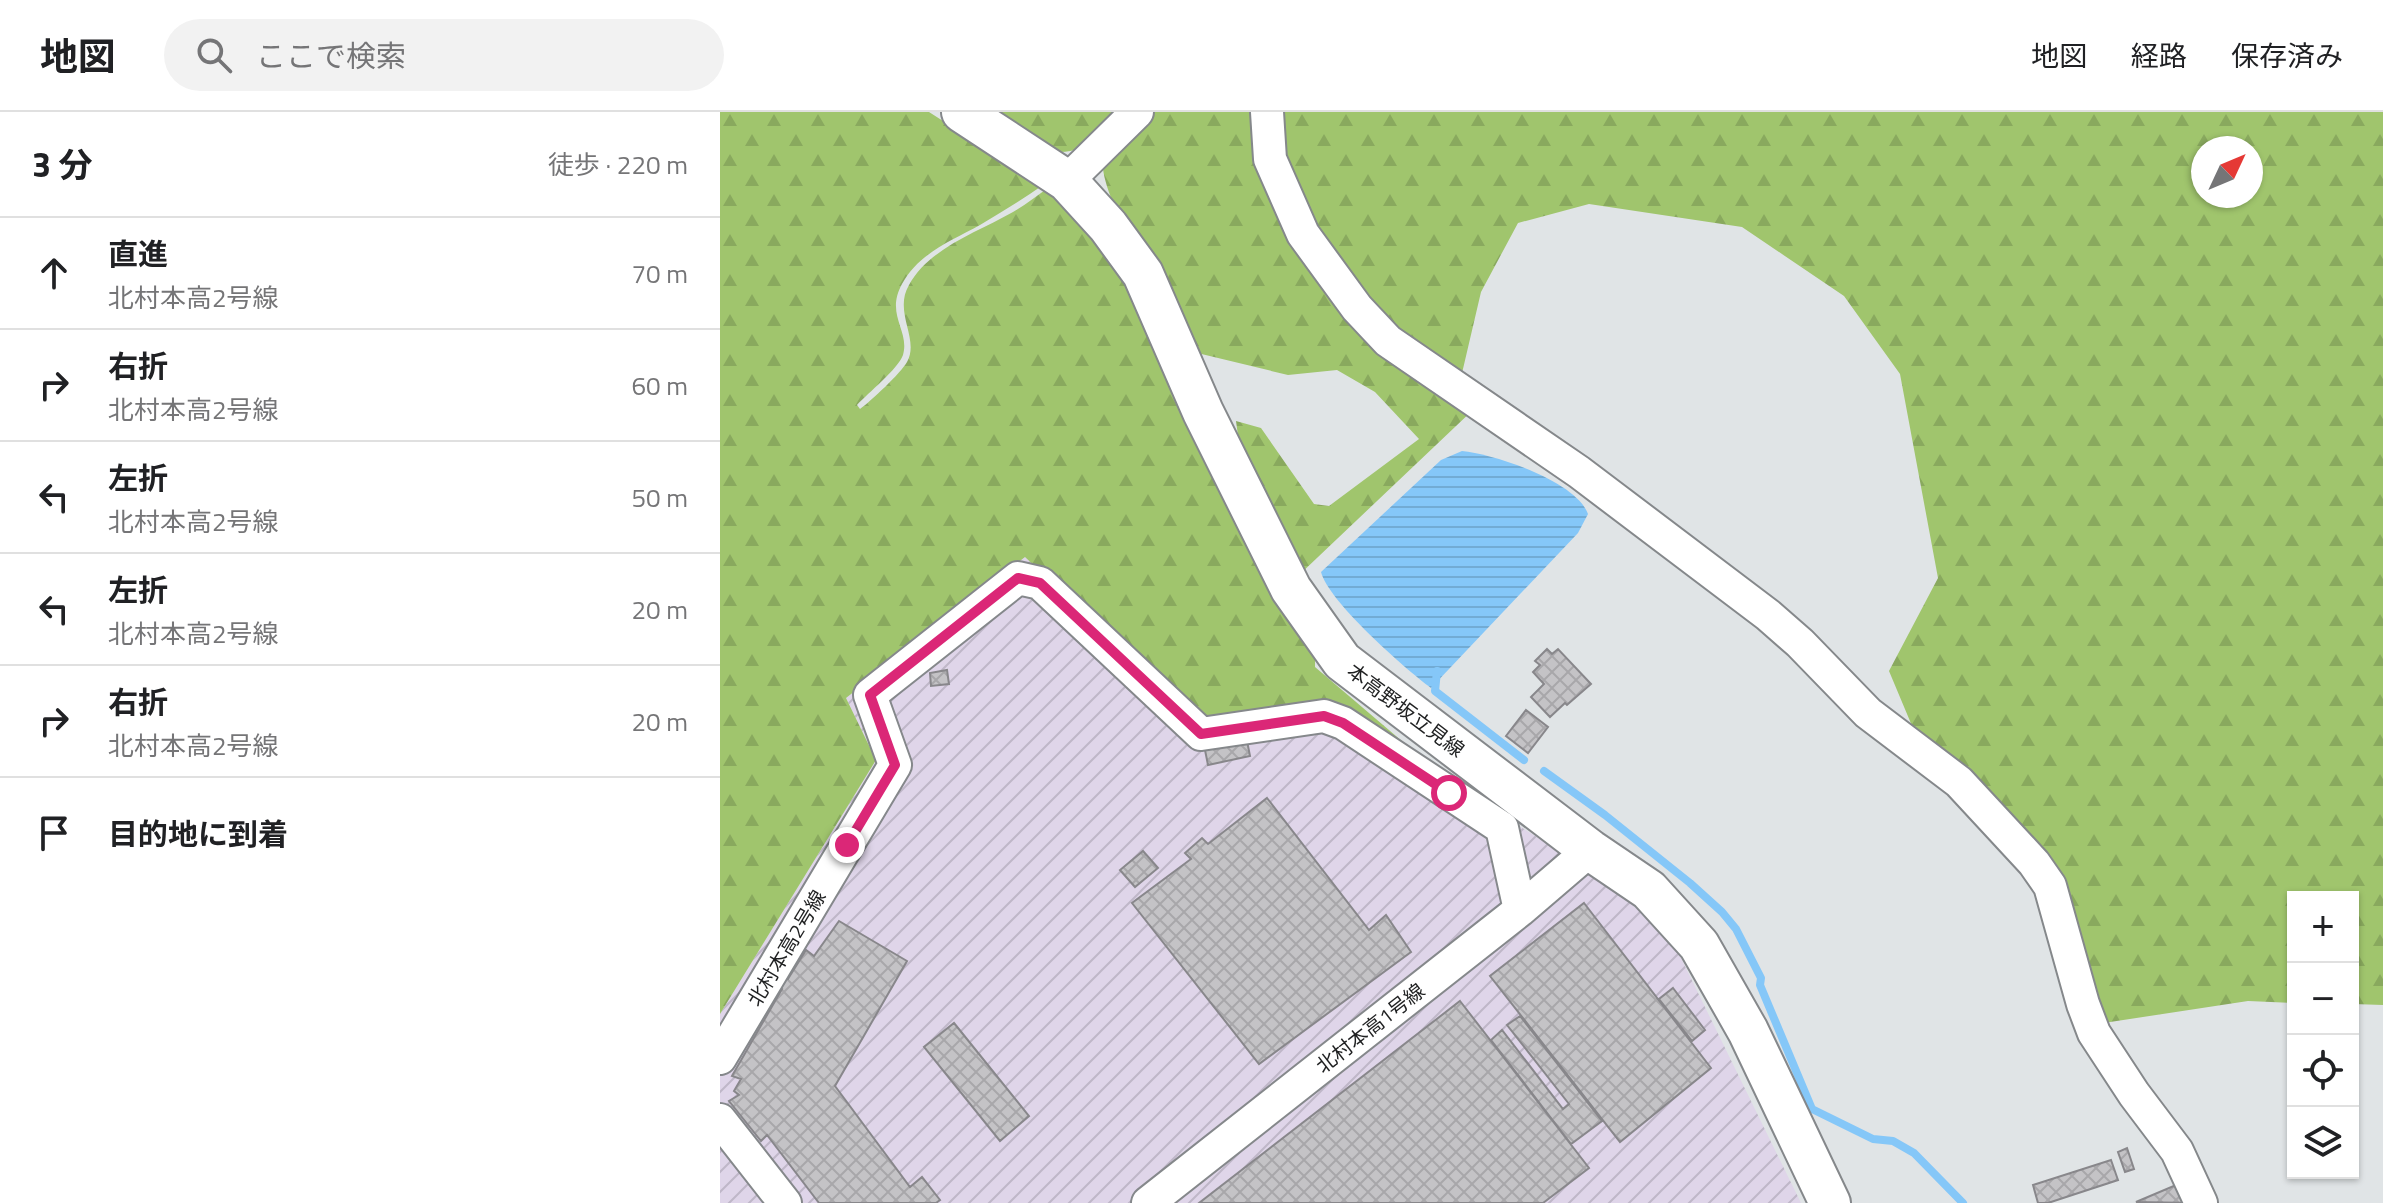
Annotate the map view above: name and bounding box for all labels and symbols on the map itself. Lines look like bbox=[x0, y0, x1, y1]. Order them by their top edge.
north arrow bbox=[2191, 136, 2263, 208]
street label: 本高野坂立見線 bbox=[1341, 655, 1471, 765]
route start bbox=[1431, 775, 1467, 811]
route end bbox=[829, 827, 865, 863]
street label: 北村本高2号線 bbox=[739, 884, 833, 1012]
street label: 北村本高1号線 bbox=[1309, 975, 1431, 1081]

